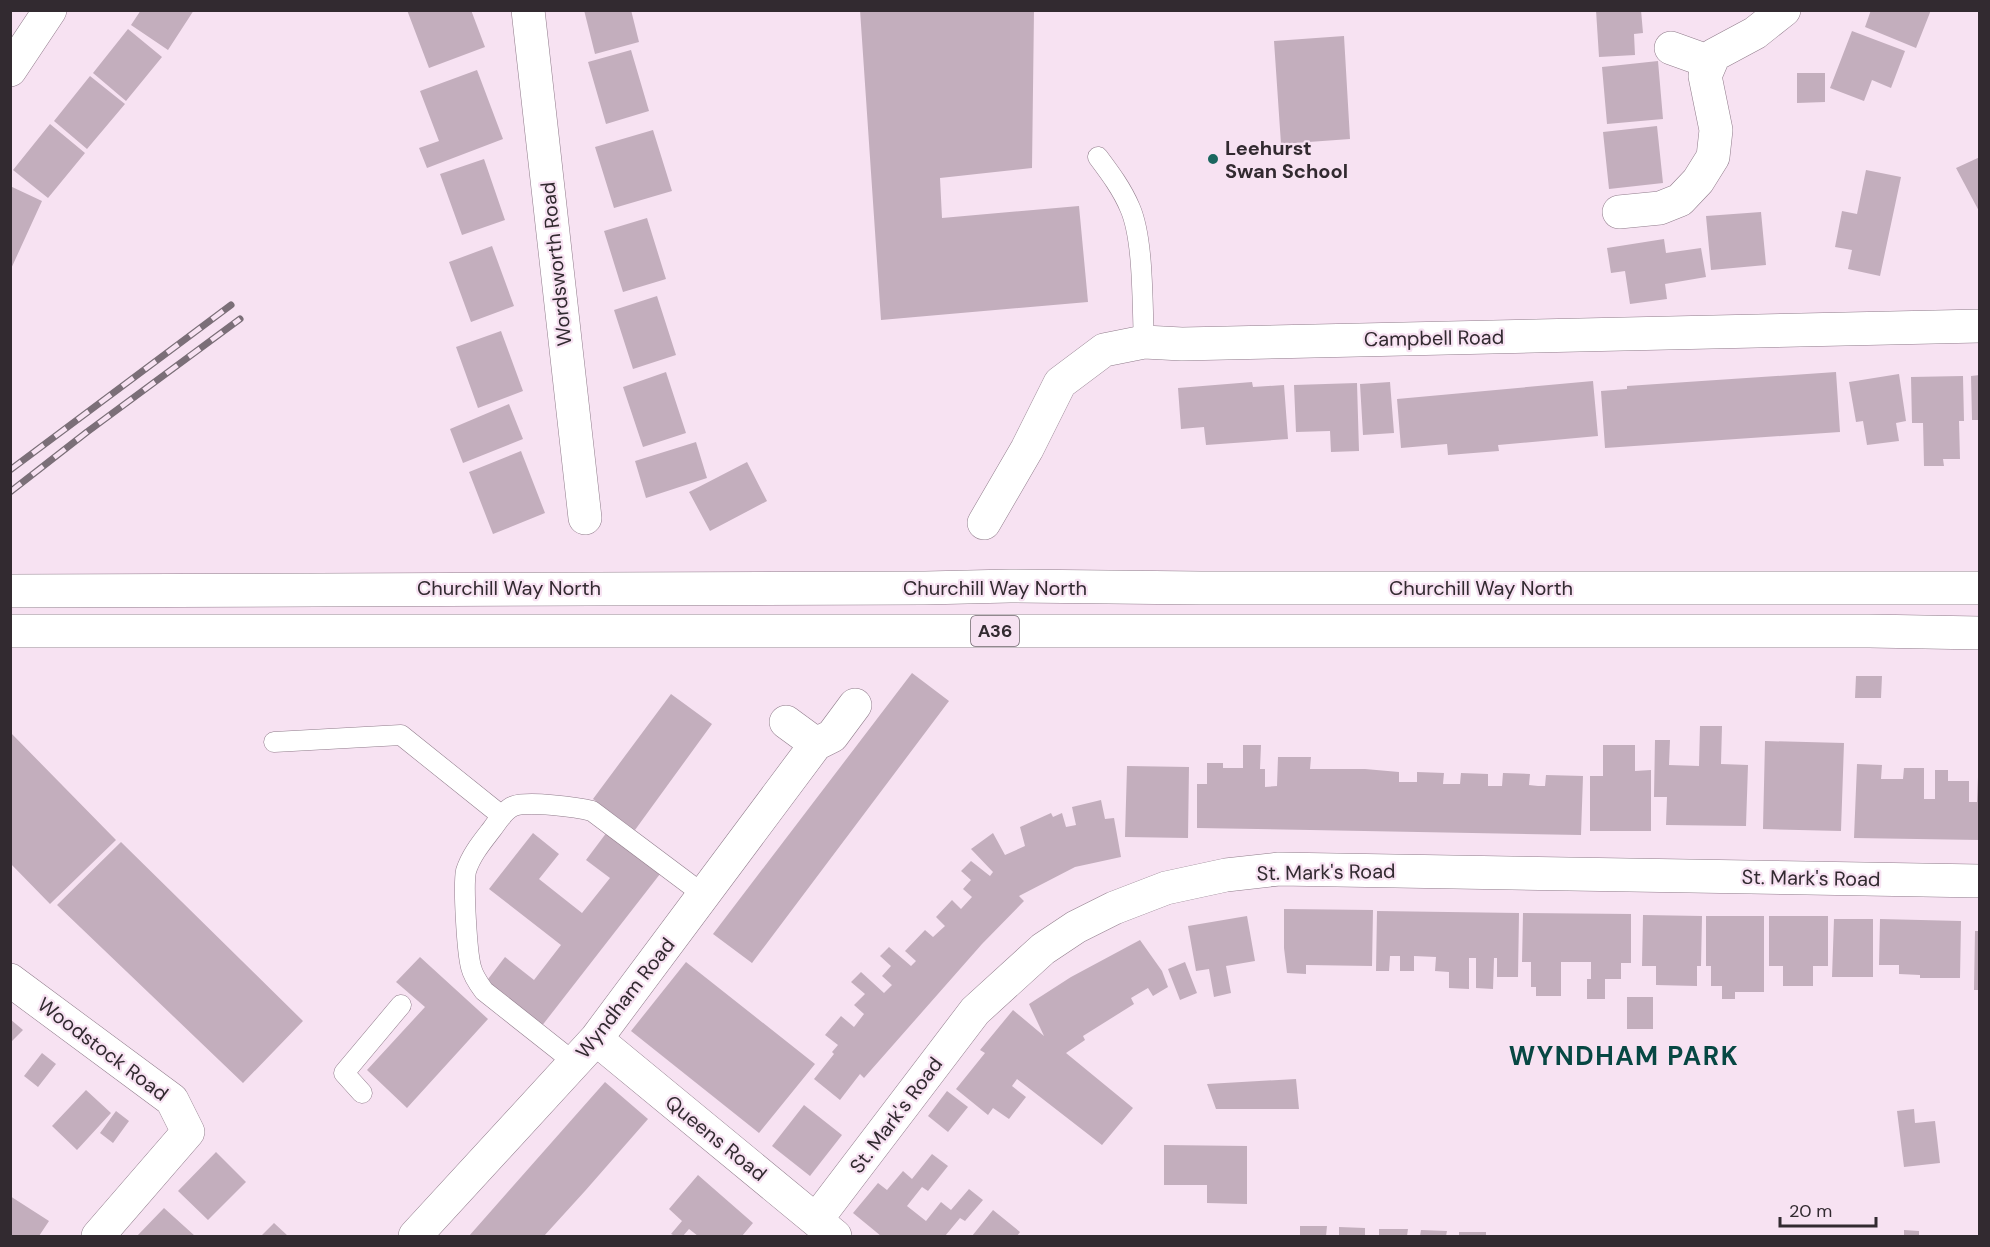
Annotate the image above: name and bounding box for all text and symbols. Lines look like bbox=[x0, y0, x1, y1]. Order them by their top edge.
place label: Leehurst Swan School bbox=[1225, 135, 1348, 184]
marker: Leehurst Swan School bbox=[1206, 152, 1220, 166]
street label: Wordsworth Road bbox=[534, 181, 578, 347]
street label: Campbell Road bbox=[1364, 324, 1504, 352]
street label: Churchill Way North bbox=[417, 575, 601, 601]
street label: Churchill Way North bbox=[903, 575, 1087, 601]
street label: Churchill Way North bbox=[1389, 575, 1573, 601]
road number: A36 bbox=[971, 616, 1019, 646]
street label: St. Mark's Road bbox=[1256, 858, 1396, 886]
street label: St. Mark's Road bbox=[1741, 864, 1881, 892]
street label: Wyndham Road bbox=[570, 932, 680, 1064]
street label: Woodstock Road bbox=[32, 991, 174, 1107]
district label: WYNDHAM PARK bbox=[1509, 1039, 1739, 1073]
street label: St. Mark's Road bbox=[844, 1052, 948, 1178]
street label: Queens Road bbox=[660, 1089, 772, 1187]
scale bar bbox=[1780, 1190, 1876, 1228]
text: 20 m bbox=[1789, 1199, 1832, 1223]

